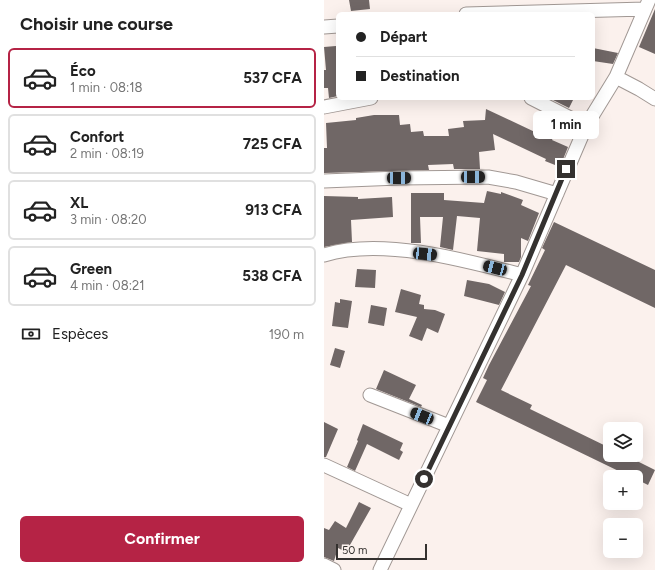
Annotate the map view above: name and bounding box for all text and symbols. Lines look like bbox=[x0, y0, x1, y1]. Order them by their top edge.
text: Choisir une course bbox=[20, 13, 173, 35]
text: Départ bbox=[380, 28, 428, 46]
icon: car bbox=[22, 60, 58, 96]
text: Éco bbox=[70, 62, 96, 80]
text: Destination bbox=[380, 67, 459, 85]
text: 537 CFA bbox=[243, 69, 302, 87]
text: 1 min · 08:18 bbox=[70, 80, 143, 95]
callout: 1 min bbox=[533, 111, 599, 139]
text: 1 min bbox=[551, 117, 581, 132]
icon: car bbox=[22, 126, 58, 162]
text: Confort bbox=[70, 128, 124, 146]
text: 725 CFA bbox=[243, 135, 302, 153]
text: 2 min · 08:19 bbox=[70, 146, 144, 161]
route end bbox=[557, 160, 575, 178]
car bbox=[461, 171, 485, 183]
car bbox=[387, 172, 411, 184]
icon: car bbox=[22, 192, 58, 228]
text: XL bbox=[70, 194, 88, 212]
text: 913 CFA bbox=[245, 201, 302, 219]
text: 3 min · 08:20 bbox=[70, 212, 147, 227]
car bbox=[412, 247, 438, 261]
icon: car bbox=[22, 258, 58, 294]
car bbox=[482, 259, 508, 277]
text: Green bbox=[70, 260, 112, 278]
text: 538 CFA bbox=[242, 267, 302, 285]
text: 4 min · 08:21 bbox=[70, 278, 145, 293]
icon: cash bbox=[20, 323, 42, 345]
text: Espèces bbox=[52, 325, 108, 343]
text: 190 m bbox=[269, 327, 304, 342]
car bbox=[409, 406, 435, 426]
map controls bbox=[603, 422, 643, 558]
button: layers bbox=[603, 422, 643, 462]
route start bbox=[415, 470, 433, 488]
button: + bbox=[603, 470, 643, 510]
button: Confirmer bbox=[20, 516, 304, 562]
button: − bbox=[603, 518, 643, 558]
scale bar bbox=[336, 542, 427, 561]
text: 50 m bbox=[342, 544, 367, 557]

